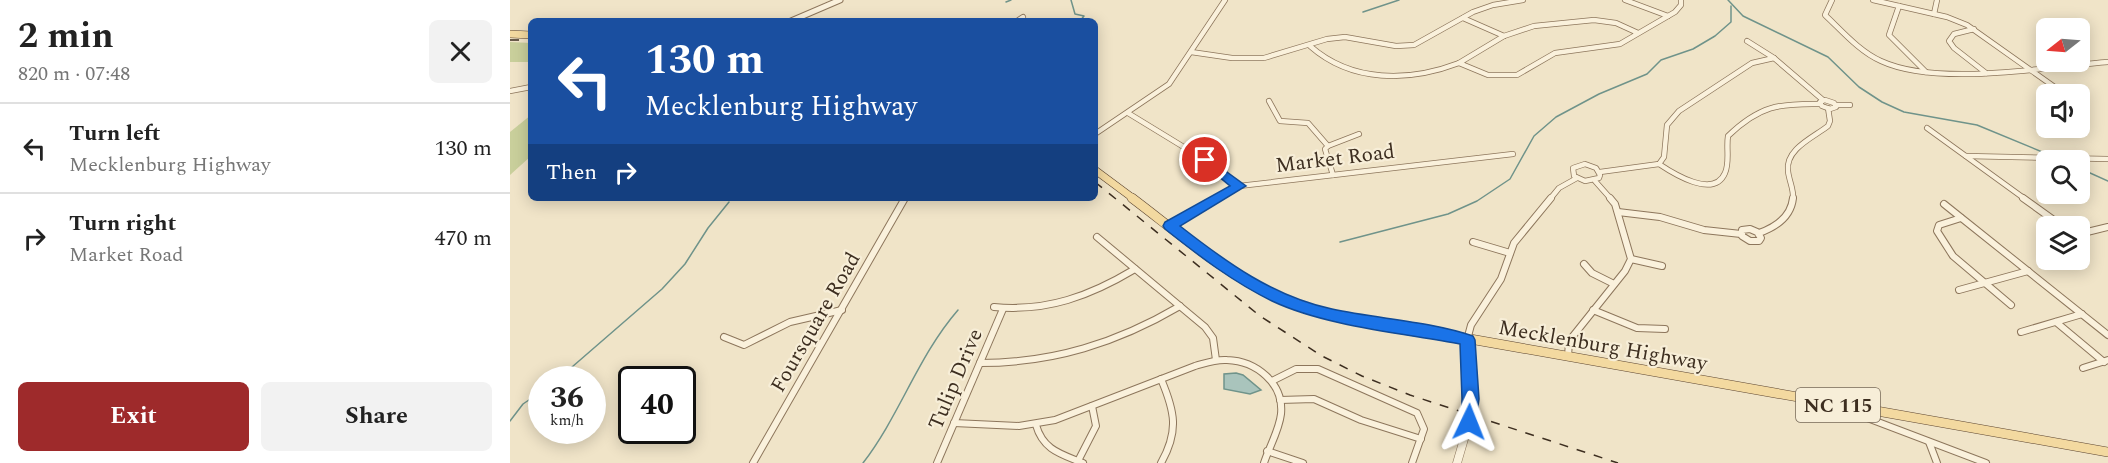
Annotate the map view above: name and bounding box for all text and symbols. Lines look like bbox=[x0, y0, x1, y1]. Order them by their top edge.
text: 2 min bbox=[18, 9, 114, 64]
north arrow bbox=[2036, 18, 2090, 72]
map controls bbox=[2036, 18, 2090, 270]
button: close bbox=[429, 20, 492, 83]
text: 130 m bbox=[645, 29, 764, 92]
icon: left bbox=[546, 42, 624, 120]
text: 820 m · 07:48 bbox=[18, 59, 130, 89]
button: sound bbox=[2036, 84, 2090, 138]
text: Mecklenburg Highway bbox=[645, 86, 917, 128]
text: Turn left bbox=[69, 117, 161, 150]
icon: left bbox=[18, 132, 51, 165]
text: 130 m bbox=[435, 132, 492, 165]
pin bbox=[1179, 134, 1230, 185]
street label: Market Road bbox=[1274, 136, 1397, 182]
icon: arrive bbox=[1188, 143, 1221, 176]
text: Mecklenburg Highway bbox=[69, 150, 271, 180]
button: search bbox=[2036, 150, 2090, 204]
text: Then bbox=[546, 156, 597, 189]
icon: right bbox=[609, 156, 642, 189]
text: Turn right bbox=[69, 207, 176, 240]
button: layers bbox=[2036, 216, 2090, 270]
icon: right bbox=[18, 222, 51, 255]
text: 470 m bbox=[435, 222, 492, 255]
text: Market Road bbox=[69, 240, 184, 270]
street label: Foursquare Road bbox=[763, 246, 869, 399]
street label: Mecklenburg Highway bbox=[1496, 312, 1711, 380]
street label: Tulip Drive bbox=[920, 324, 992, 435]
speed limit sign: 40 bbox=[618, 366, 696, 444]
text: 36 bbox=[550, 375, 584, 421]
button: Exit bbox=[18, 382, 249, 451]
button: Share bbox=[261, 382, 492, 451]
road number: NC 115 bbox=[1796, 388, 1880, 422]
position arrow bbox=[1437, 390, 1501, 454]
text: km/h bbox=[550, 409, 584, 432]

